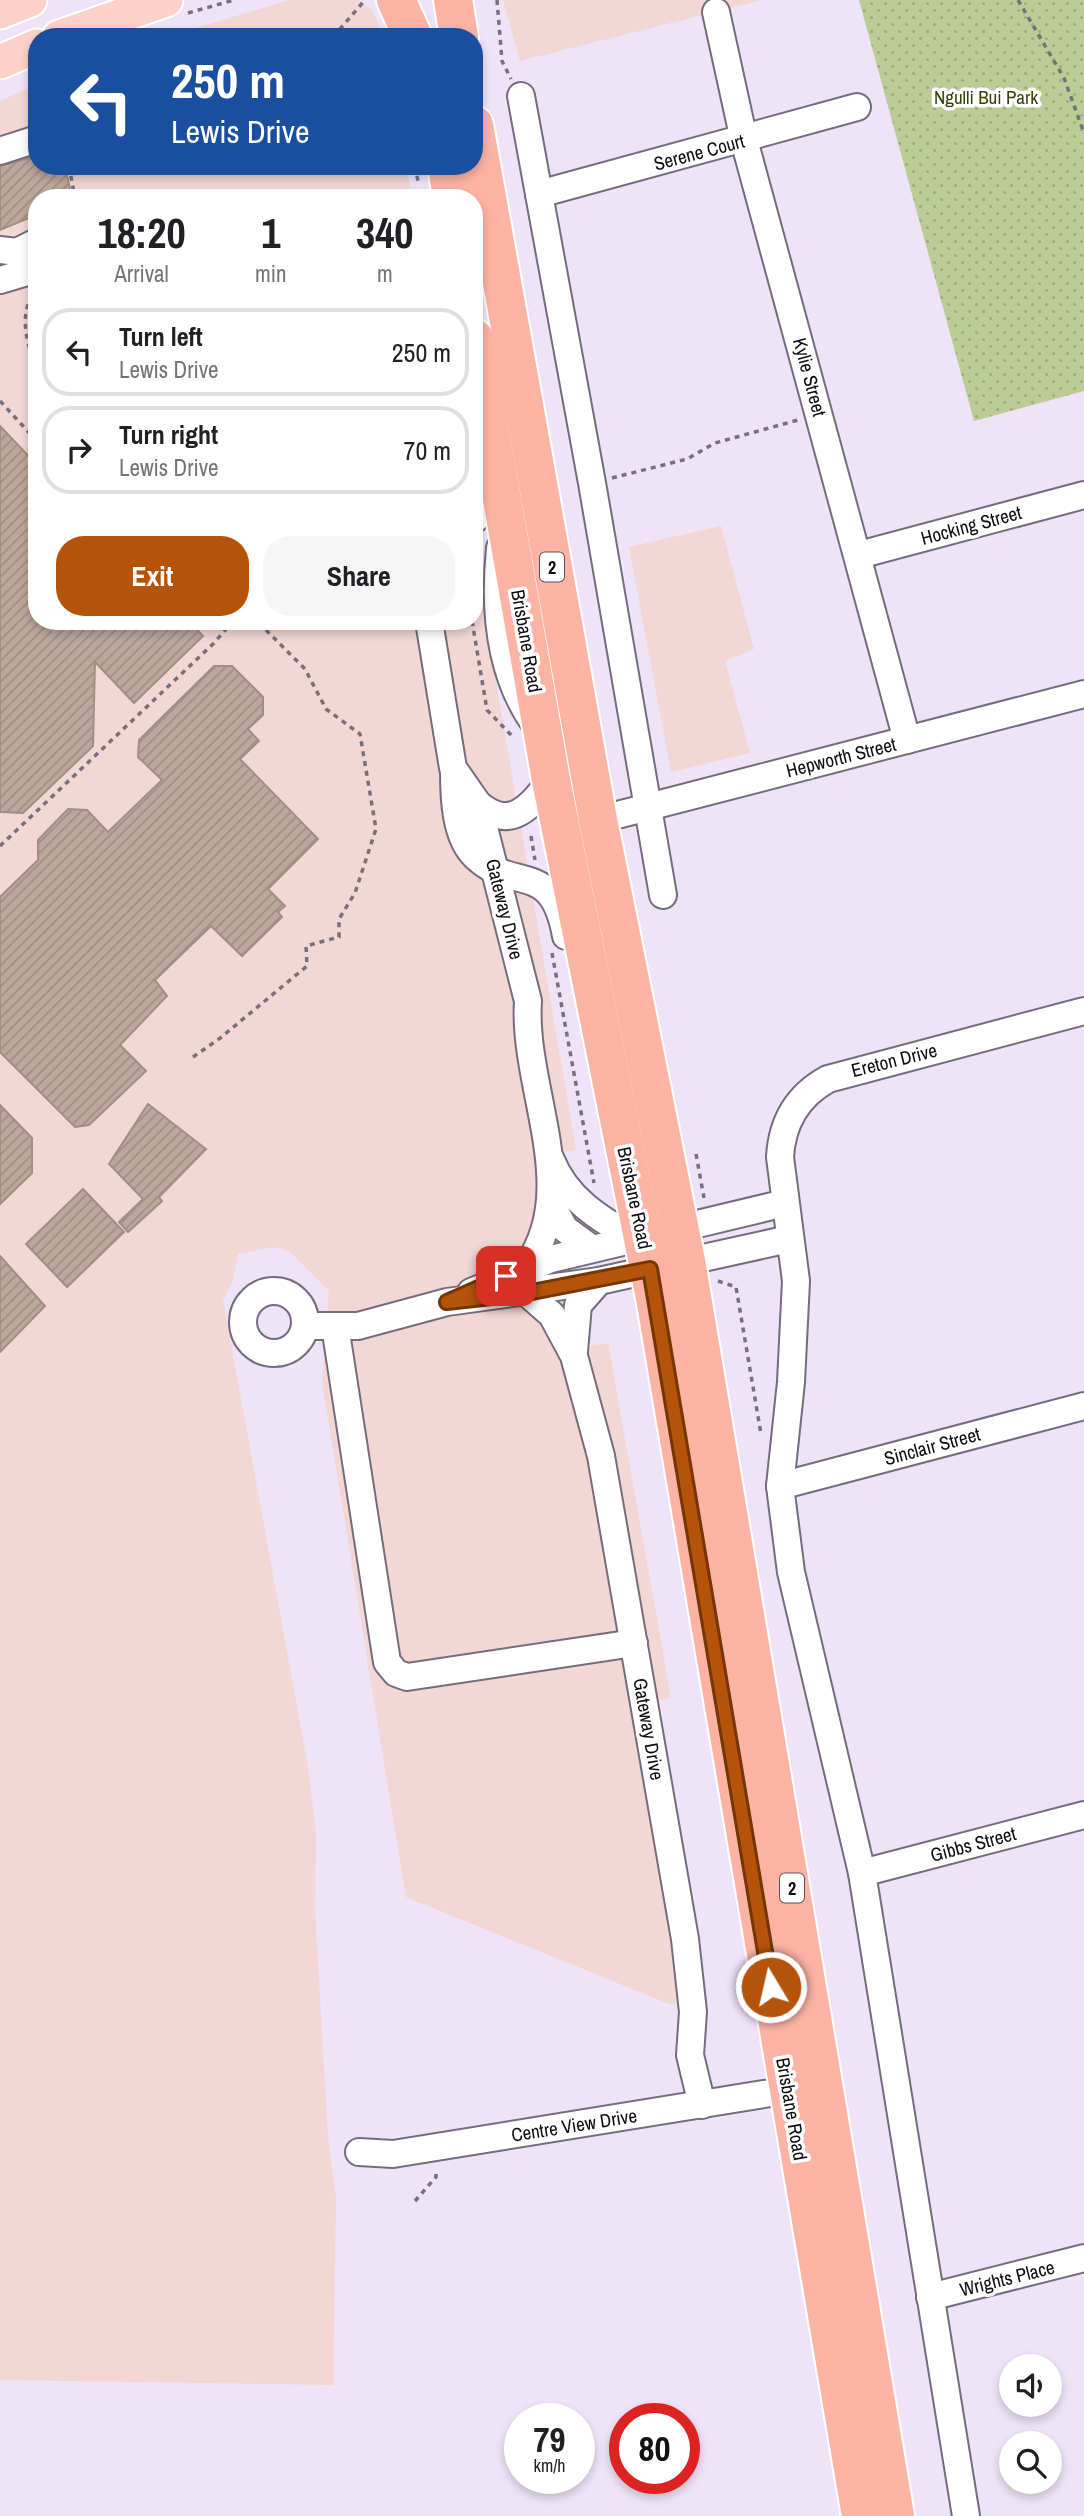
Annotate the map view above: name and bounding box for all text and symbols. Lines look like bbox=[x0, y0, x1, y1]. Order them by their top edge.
text: 250 m bbox=[171, 47, 285, 113]
icon: left bbox=[56, 56, 147, 147]
park label: Ngulli Bui Park bbox=[934, 84, 1038, 110]
text: Lewis Drive bbox=[171, 110, 310, 153]
street label: Serene Court bbox=[651, 127, 748, 177]
text: 18:20 bbox=[98, 205, 186, 261]
text: 1 bbox=[261, 205, 280, 261]
text: 340 bbox=[356, 205, 414, 261]
text: Arrival bbox=[114, 258, 169, 289]
text: min bbox=[255, 258, 287, 289]
text: m bbox=[377, 258, 393, 289]
text: Turn left bbox=[119, 319, 203, 354]
icon: left bbox=[60, 333, 98, 371]
text: 250 m bbox=[392, 335, 451, 370]
street label: Kylie Street bbox=[787, 335, 833, 420]
text: Lewis Drive bbox=[119, 354, 219, 385]
text: Turn right bbox=[119, 417, 218, 452]
icon: right bbox=[60, 431, 98, 469]
text: 70 m bbox=[404, 433, 451, 468]
text: Lewis Drive bbox=[119, 452, 219, 483]
street label: Hocking Street bbox=[918, 499, 1025, 551]
button: Exit bbox=[56, 536, 249, 616]
button: Share bbox=[263, 536, 455, 616]
road number: 2 bbox=[540, 552, 564, 582]
street label: Brisbane Road bbox=[505, 588, 549, 694]
street label: Hepworth Street bbox=[783, 731, 899, 783]
street label: Gateway Drive bbox=[480, 856, 530, 962]
street label: Ereton Drive bbox=[848, 1037, 940, 1083]
street label: Brisbane Road bbox=[611, 1144, 659, 1252]
pin bbox=[476, 1246, 536, 1306]
icon: arrive bbox=[487, 1257, 525, 1295]
street label: Sinclair Street bbox=[881, 1420, 984, 1471]
street label: Gateway Drive bbox=[627, 1676, 671, 1782]
street label: Gibbs Street bbox=[927, 1820, 1019, 1868]
road number: 2 bbox=[780, 1874, 804, 1902]
position arrow bbox=[734, 1950, 808, 2024]
street label: Brisbane Road bbox=[770, 2056, 814, 2162]
street label: Centre View Drive bbox=[509, 2102, 639, 2148]
street label: Wrights Place bbox=[957, 2254, 1057, 2302]
map controls bbox=[999, 2354, 1062, 2494]
button: sound bbox=[999, 2354, 1062, 2417]
speed limit sign: 80 bbox=[609, 2403, 700, 2494]
text: 79 bbox=[534, 2416, 565, 2463]
button: search bbox=[999, 2431, 1062, 2494]
text: km/h bbox=[534, 2453, 566, 2478]

